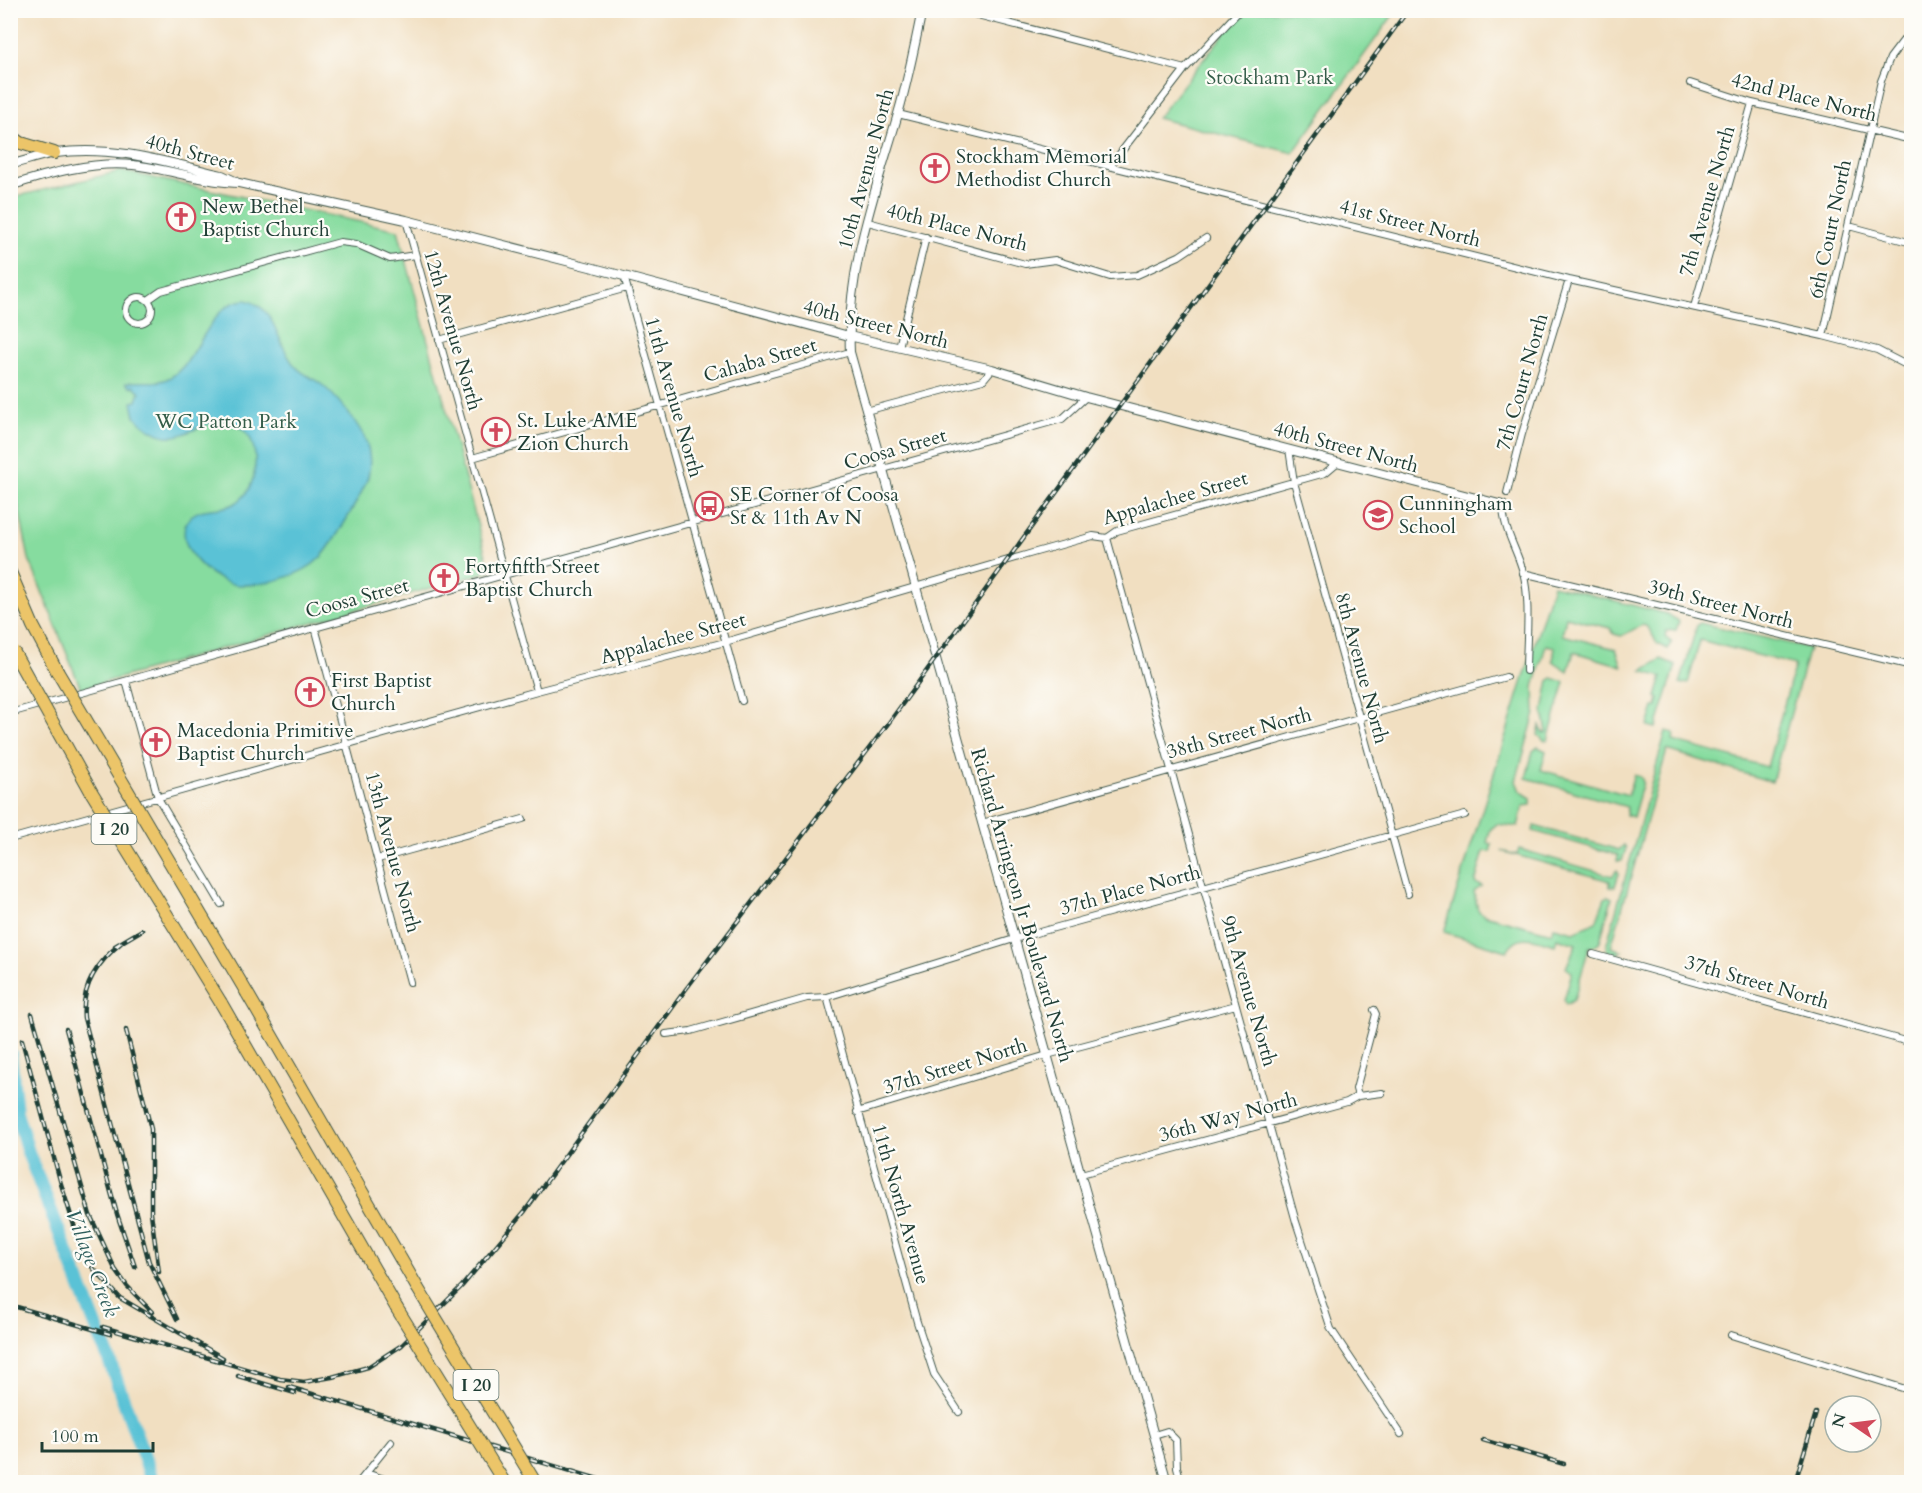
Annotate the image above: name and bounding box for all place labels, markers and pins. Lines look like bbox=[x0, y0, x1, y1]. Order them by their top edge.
place label: Stockham Memorial Methodist Church bbox=[956, 143, 1127, 193]
church icon: Stockham Memorial Methodist Church bbox=[919, 152, 951, 184]
place label: New Bethel Baptist Church bbox=[202, 193, 330, 243]
church icon: New Bethel Baptist Church bbox=[165, 201, 197, 233]
place label: St. Luke AME Zion Church bbox=[517, 407, 637, 457]
church icon: St. Luke AME Zion Church bbox=[480, 416, 512, 448]
place label: SE Corner of Coosa St & 11th Av N bbox=[730, 481, 899, 531]
bus stop icon: SE Corner of Coosa St & 11th Av N bbox=[693, 490, 725, 522]
place label: Cunningham School bbox=[1399, 490, 1513, 540]
school or university icon: Cunningham School bbox=[1362, 499, 1394, 531]
place label: Fortyfifth Street Baptist Church bbox=[465, 553, 600, 603]
church icon: Fortyfifth Street Baptist Church bbox=[428, 562, 460, 594]
place label: First Baptist Church bbox=[331, 667, 432, 717]
church icon: First Baptist Church bbox=[294, 676, 326, 708]
place label: Macedonia Primitive Baptist Church bbox=[177, 717, 354, 767]
church icon: Macedonia Primitive Baptist Church bbox=[140, 726, 172, 758]

